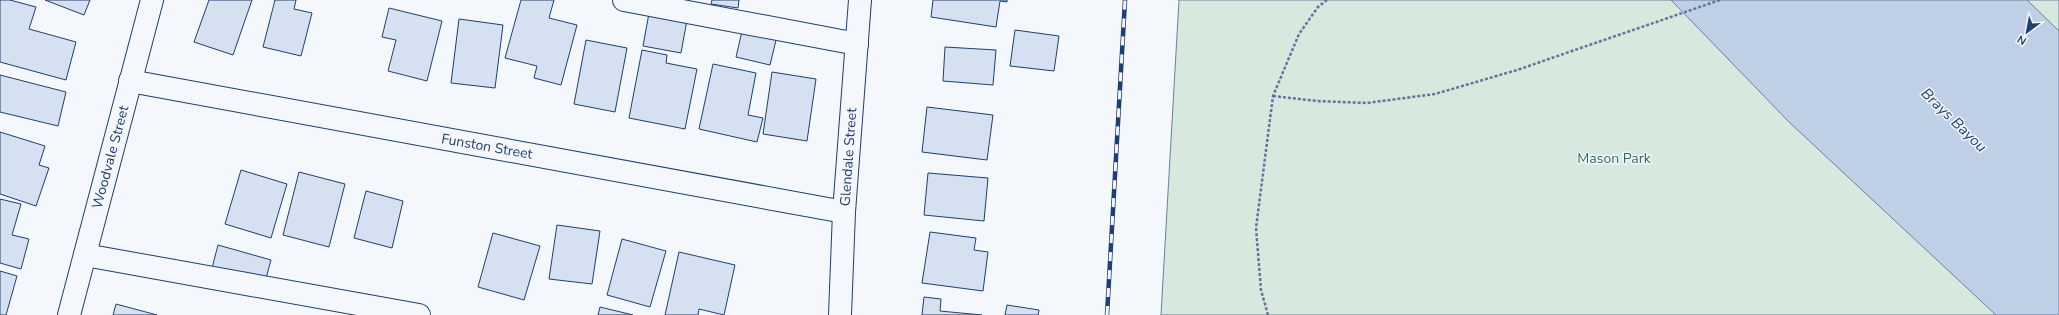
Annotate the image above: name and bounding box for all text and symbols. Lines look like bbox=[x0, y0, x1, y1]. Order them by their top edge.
north arrow bbox=[2007, 12, 2047, 52]
text: N bbox=[2014, 32, 2029, 49]
water label: Brays Bayou bbox=[1917, 84, 1991, 156]
street label: Woodvale Street bbox=[88, 103, 133, 211]
street label: Glendale Street bbox=[836, 107, 861, 207]
street label: Funston Street bbox=[440, 129, 534, 164]
park label: Mason Park bbox=[1577, 149, 1652, 168]

